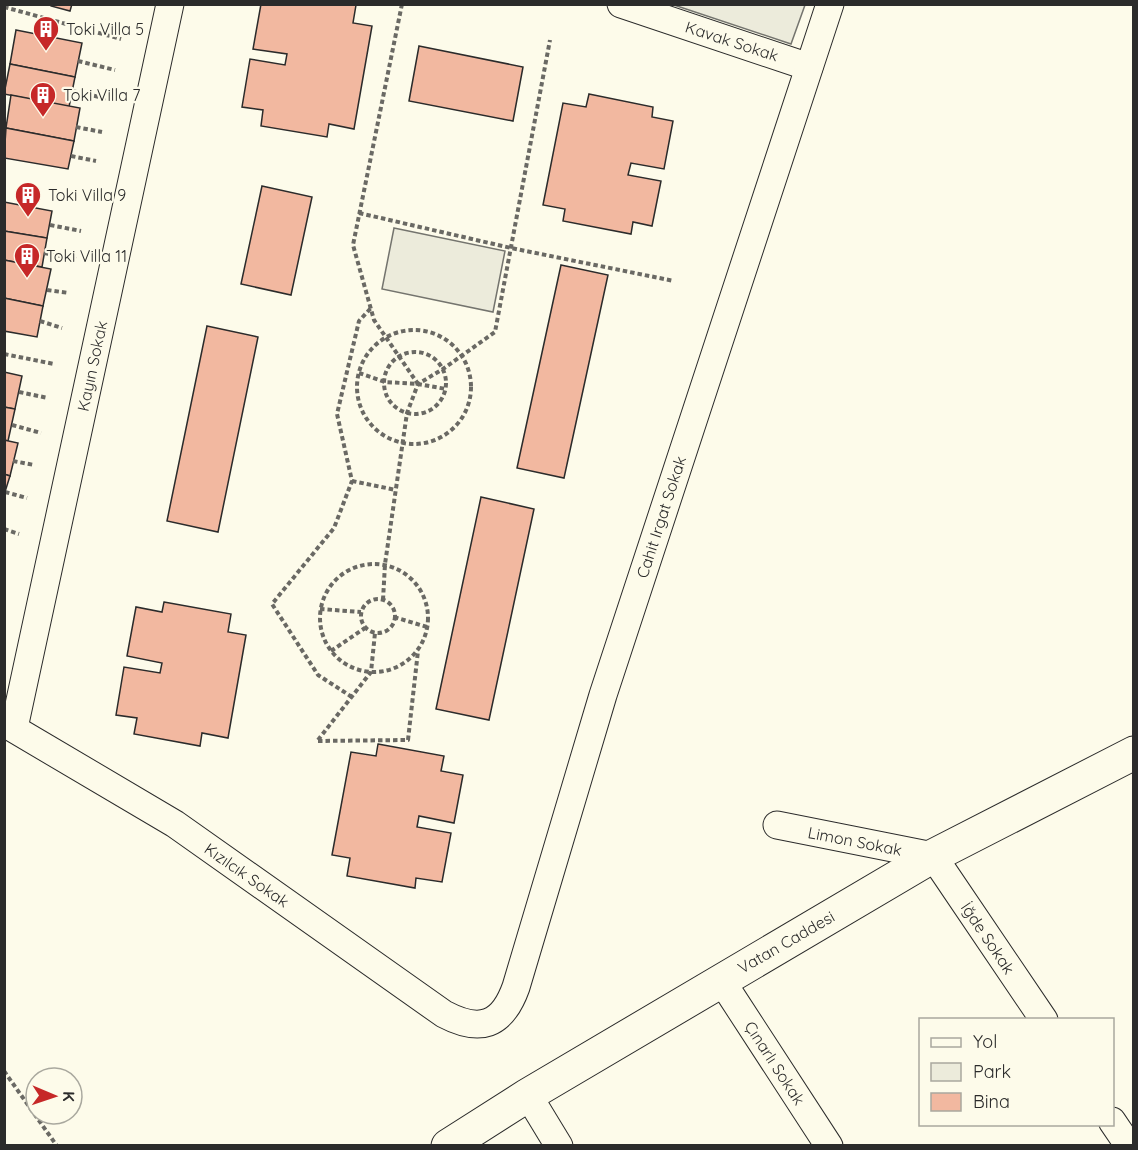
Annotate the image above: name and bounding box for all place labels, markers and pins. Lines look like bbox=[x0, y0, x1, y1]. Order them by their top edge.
building icon: Toki Villa 5 bbox=[31, 14, 61, 52]
place label: Toki Villa 5 bbox=[66, 19, 144, 39]
building icon: Toki Villa 7 bbox=[28, 80, 58, 118]
place label: Toki Villa 7 bbox=[63, 85, 140, 105]
building icon: Toki Villa 9 bbox=[13, 180, 43, 218]
place label: Toki Villa 9 bbox=[48, 185, 126, 205]
building icon: Toki Villa 11 bbox=[12, 241, 42, 279]
place label: Toki Villa 11 bbox=[46, 246, 127, 266]

